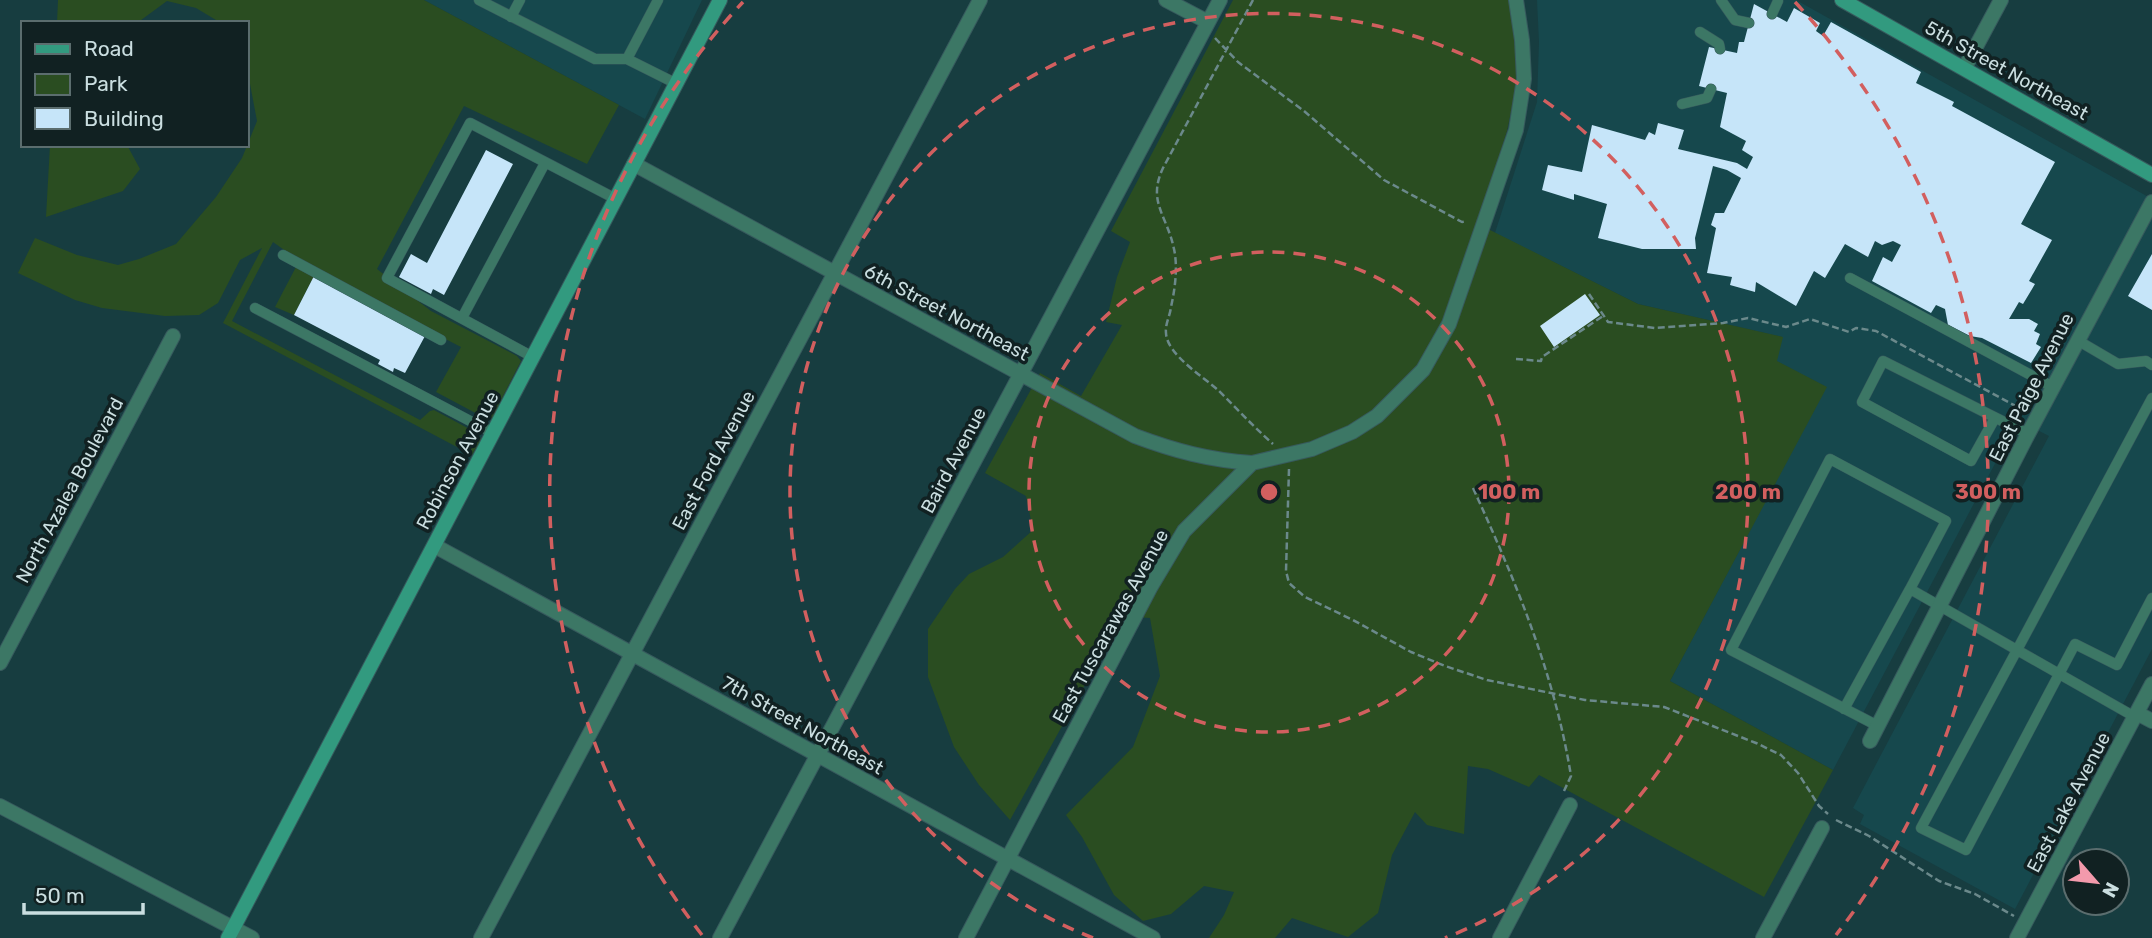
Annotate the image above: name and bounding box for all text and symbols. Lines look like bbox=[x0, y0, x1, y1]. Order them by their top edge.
street label: 5th Street Northeast bbox=[1921, 16, 2093, 125]
legend bbox=[21, 21, 248, 147]
text: Road bbox=[84, 36, 134, 61]
text: Park bbox=[84, 71, 128, 96]
text: Building bbox=[84, 106, 164, 131]
street label: 6th Street Northeast bbox=[860, 259, 1034, 366]
street label: East Paige Avenue bbox=[1984, 309, 2079, 465]
street label: Robinson Avenue bbox=[411, 387, 504, 533]
street label: East Ford Avenue bbox=[667, 387, 760, 534]
street label: North Azalea Boulevard bbox=[11, 394, 128, 587]
street label: Baird Avenue bbox=[916, 403, 991, 517]
text: 100 m bbox=[1478, 479, 1540, 504]
text: 200 m bbox=[1715, 479, 1781, 504]
text: 300 m bbox=[1955, 479, 2021, 504]
centre of rings bbox=[1257, 480, 1281, 504]
street label: East Tuscarawas Avenue bbox=[1047, 525, 1173, 727]
street label: 7th Street Northeast bbox=[718, 671, 888, 780]
street label: East Lake Avenue bbox=[2022, 728, 2115, 876]
north arrow bbox=[2061, 847, 2131, 917]
scale bar bbox=[24, 872, 144, 916]
text: N bbox=[2097, 878, 2124, 901]
text: 50 m bbox=[35, 883, 85, 908]

